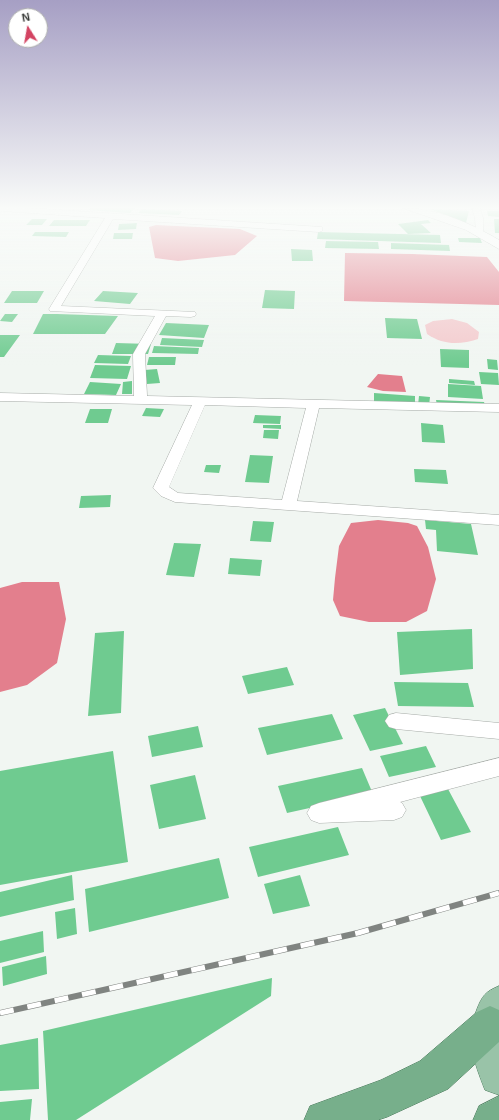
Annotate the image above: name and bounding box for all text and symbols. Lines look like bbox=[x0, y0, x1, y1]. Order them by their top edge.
north arrow bbox=[8, 8, 48, 48]
text: N bbox=[21, 11, 31, 24]

